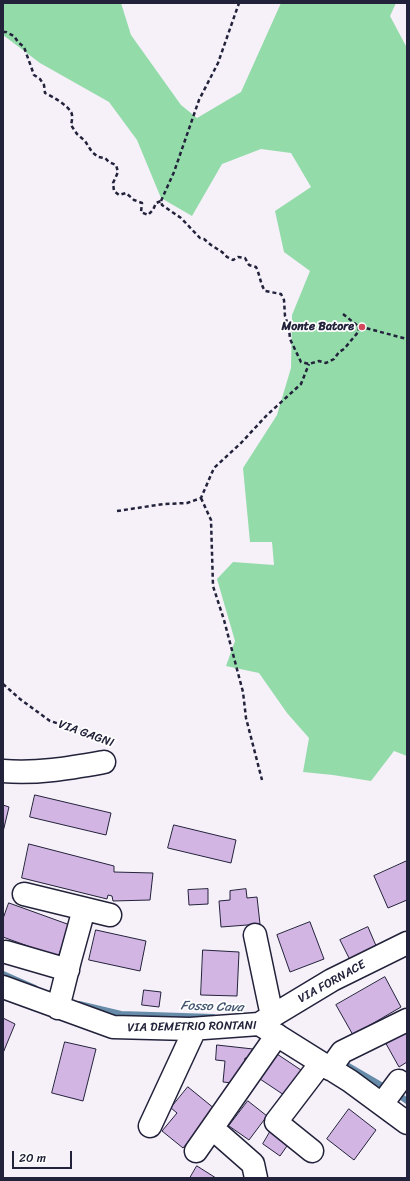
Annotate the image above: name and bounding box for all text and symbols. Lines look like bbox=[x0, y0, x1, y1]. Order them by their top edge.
place label: Monte Batore bbox=[281, 320, 354, 334]
marker: Monte Batore bbox=[357, 322, 367, 332]
street label: VIA GAGNI bbox=[56, 717, 116, 751]
street label: VIA FORNACE bbox=[296, 958, 368, 1006]
water label: Fosso Cava bbox=[180, 998, 244, 1016]
street label: VIA DEMETRIO RONTANI bbox=[127, 1019, 257, 1035]
scale bar bbox=[14, 1143, 74, 1169]
text: 20 m bbox=[19, 1147, 46, 1169]

